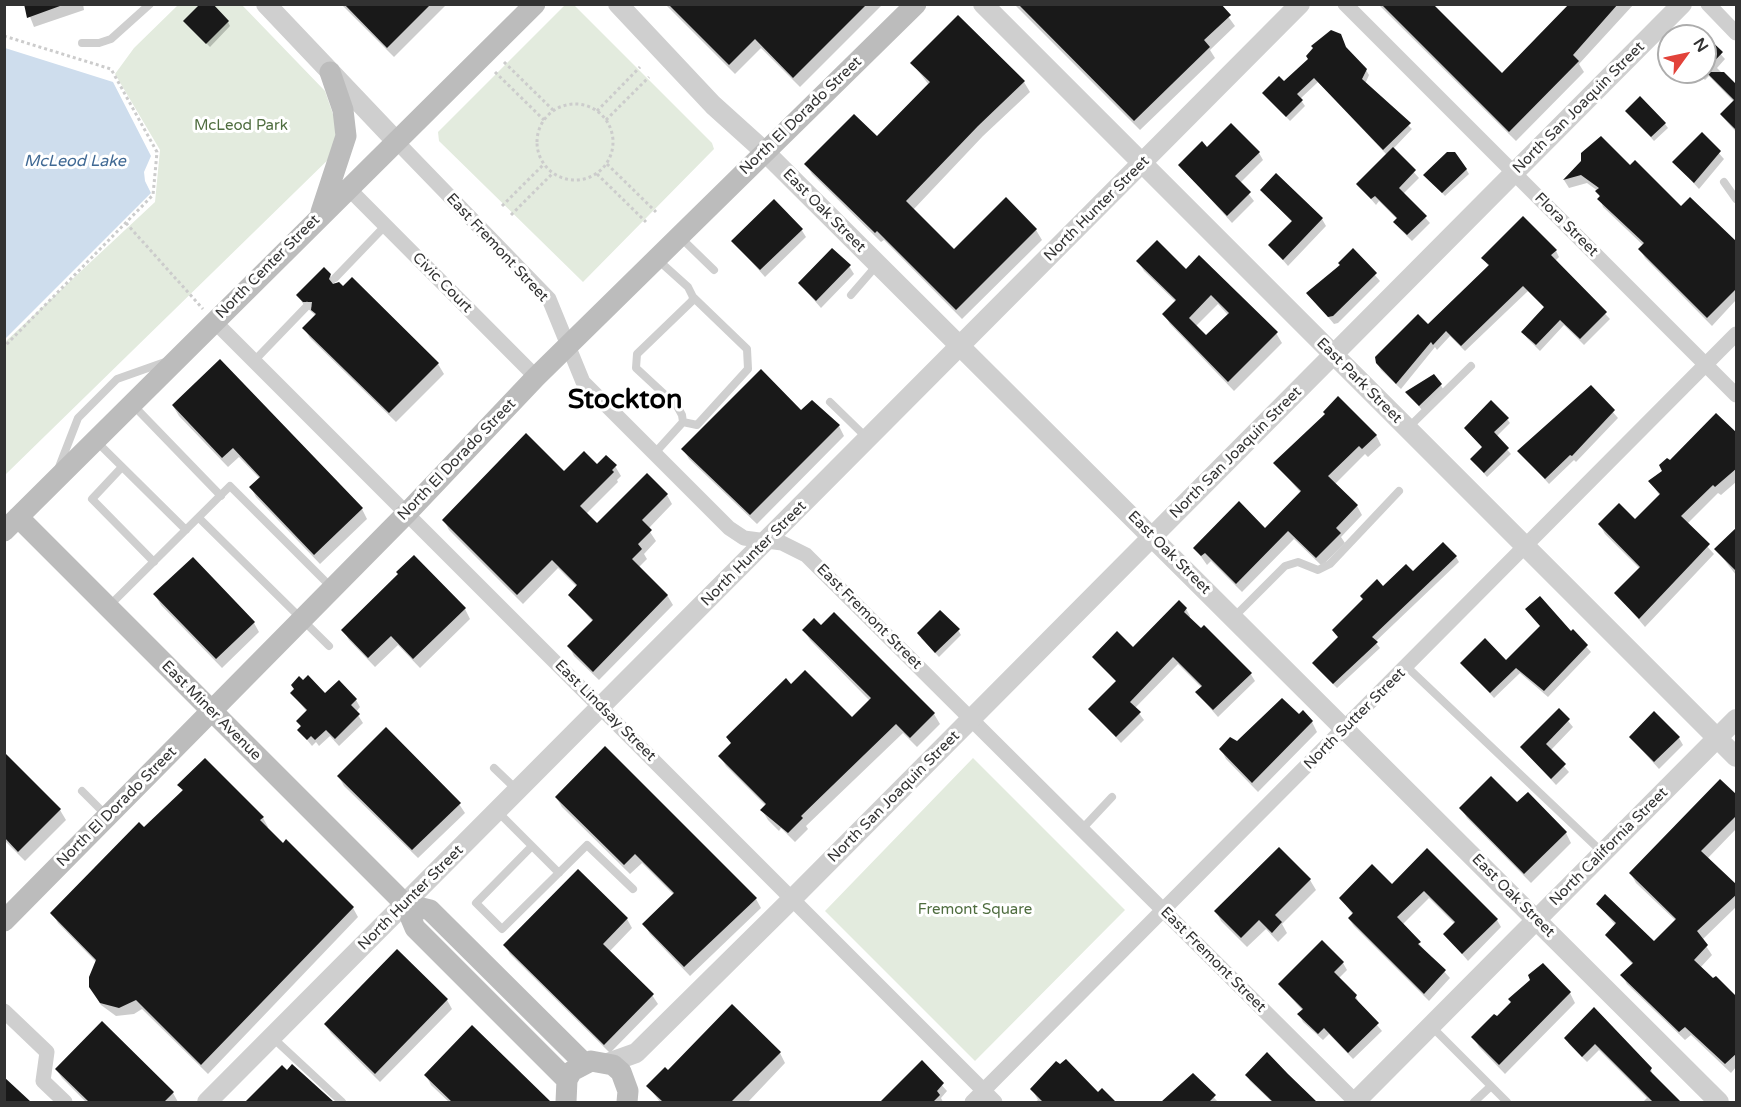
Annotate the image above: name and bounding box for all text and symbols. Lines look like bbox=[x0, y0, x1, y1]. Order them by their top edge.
north arrow bbox=[1657, 24, 1717, 84]
text: N bbox=[1689, 34, 1712, 56]
street label: North San Joaquin Street bbox=[1509, 38, 1649, 178]
street label: North El Dorado Street bbox=[736, 53, 866, 179]
park label: McLeod Park bbox=[194, 117, 288, 135]
water label: McLeod Lake bbox=[24, 152, 126, 172]
street label: North Hunter Street bbox=[1041, 153, 1153, 265]
street label: East Oak Street bbox=[779, 166, 869, 256]
street label: Flora Street bbox=[1530, 189, 1602, 261]
street label: East Fremont Street bbox=[442, 190, 552, 306]
street label: North Center Street bbox=[212, 211, 324, 323]
street label: Civic Court bbox=[408, 249, 476, 317]
street label: East Park Street bbox=[1313, 335, 1405, 427]
street label: North San Joaquin Street bbox=[1166, 383, 1306, 523]
district label: Stockton bbox=[568, 385, 682, 417]
street label: North El Dorado Street bbox=[394, 395, 520, 525]
street label: North Hunter Street bbox=[698, 498, 810, 610]
street label: East Oak Street bbox=[1124, 508, 1214, 598]
street label: East Fremont Street bbox=[813, 561, 925, 673]
street label: East Miner Avenue bbox=[157, 657, 265, 765]
street label: East Lindsay Street bbox=[551, 657, 659, 765]
street label: North Sutter Street bbox=[1301, 665, 1409, 773]
street label: North San Joaquin Street bbox=[824, 727, 964, 867]
street label: North El Dorado Street bbox=[53, 743, 181, 871]
street label: North California Street bbox=[1546, 784, 1672, 910]
street label: North Hunter Street bbox=[355, 842, 467, 954]
street label: East Oak Street bbox=[1468, 851, 1558, 941]
park label: Fremont Square bbox=[918, 901, 1032, 919]
street label: East Fremont Street bbox=[1157, 904, 1269, 1016]

